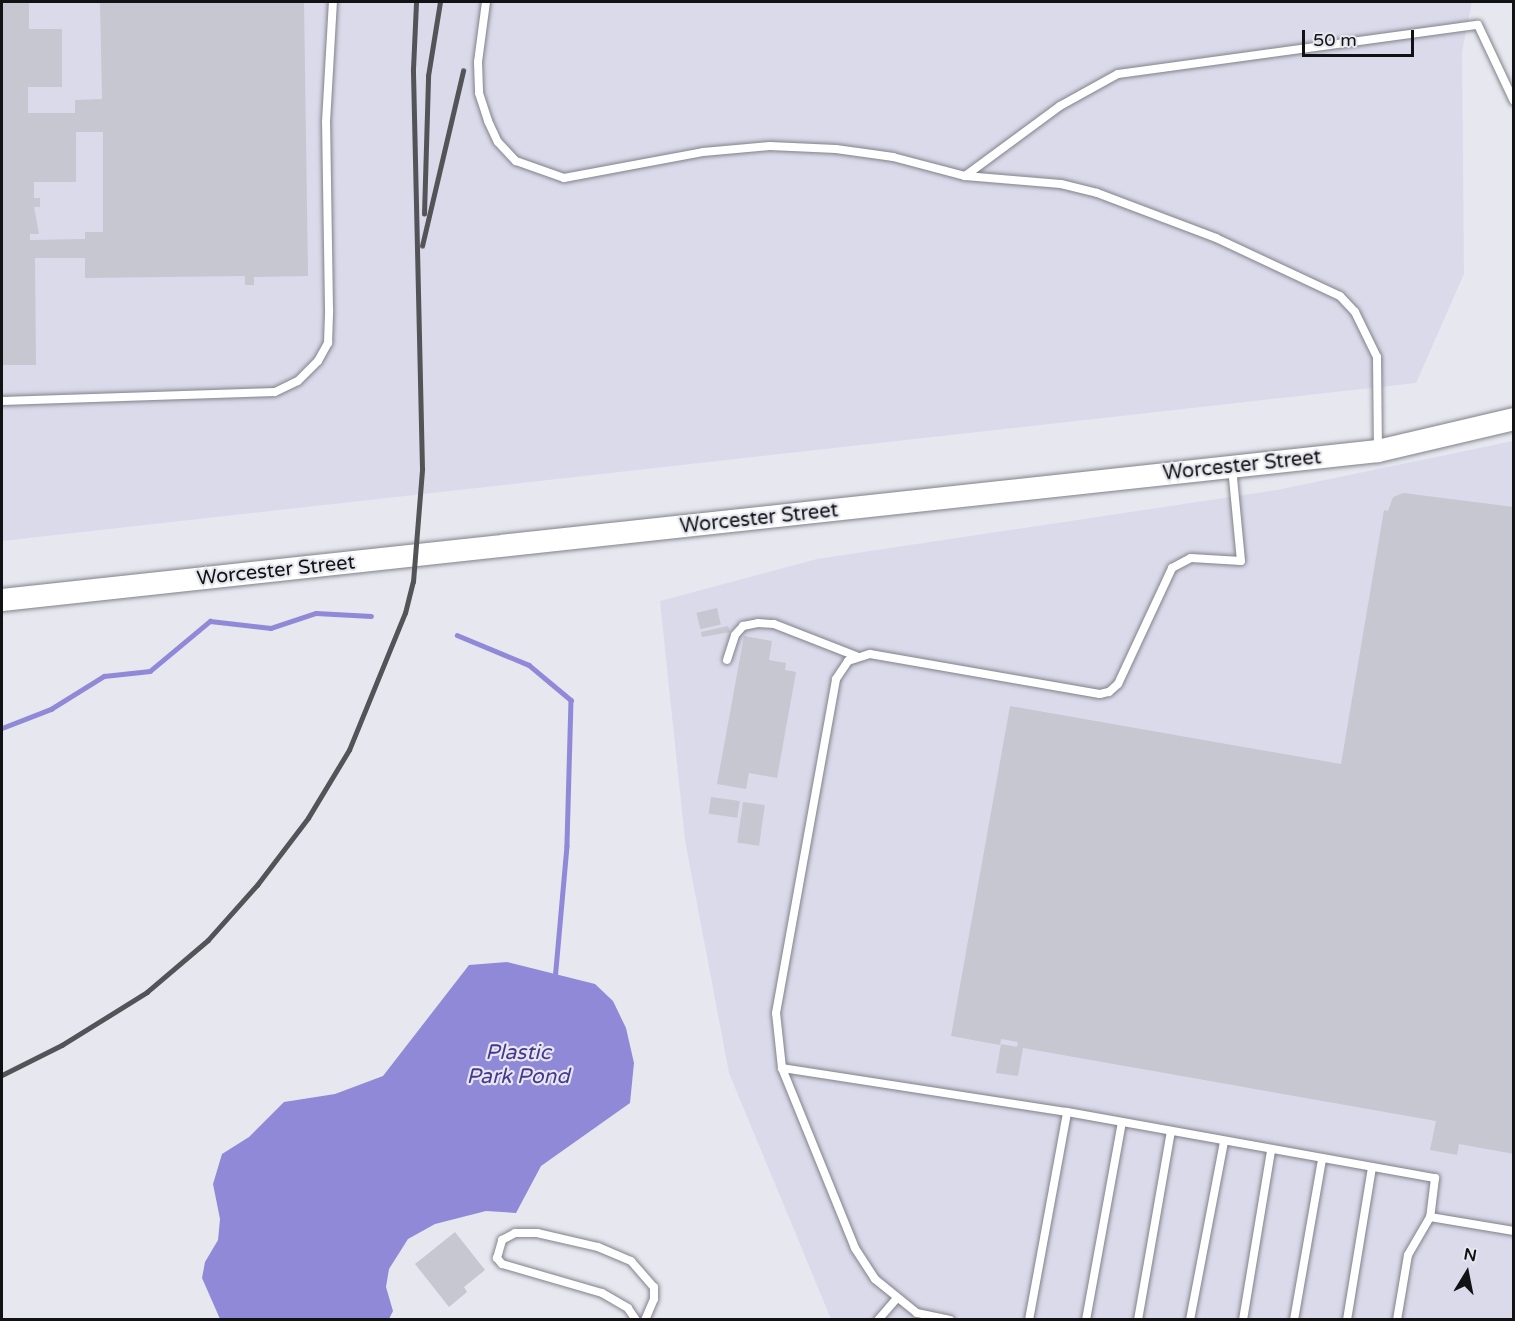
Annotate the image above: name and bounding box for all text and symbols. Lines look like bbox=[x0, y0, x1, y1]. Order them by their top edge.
scale bar bbox=[1305, 18, 1418, 56]
text: 50 m bbox=[1313, 29, 1357, 51]
street label: Worcester Street bbox=[1162, 446, 1322, 486]
street label: Worcester Street bbox=[679, 499, 839, 539]
street label: Worcester Street bbox=[196, 551, 356, 591]
water label: Plastic Park Pond bbox=[467, 1040, 569, 1090]
north arrow bbox=[1437, 1243, 1497, 1303]
text: N bbox=[1462, 1244, 1478, 1266]

